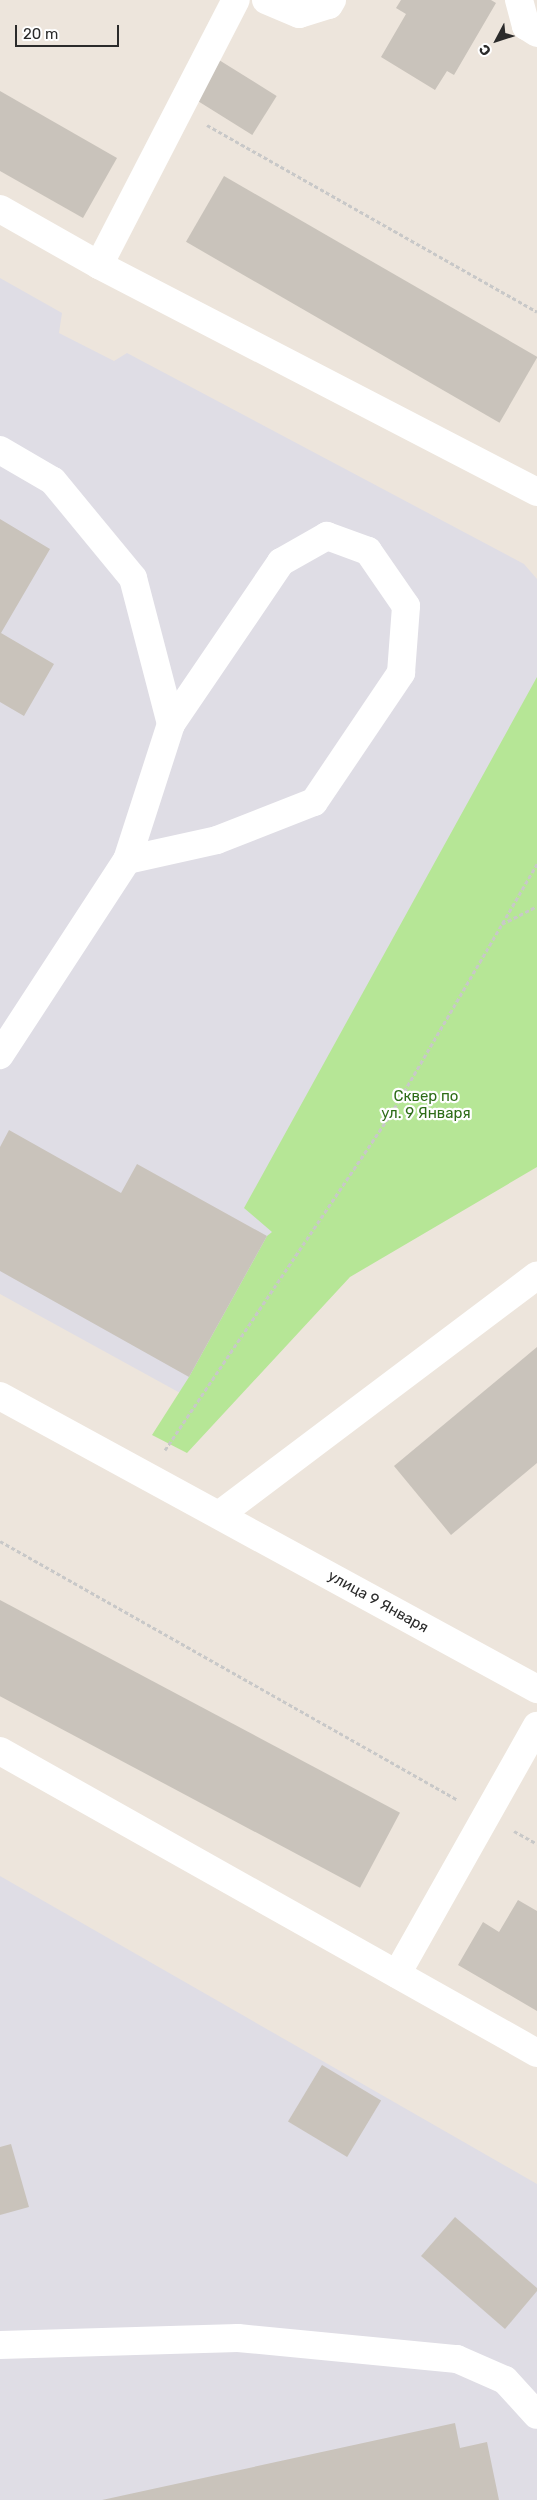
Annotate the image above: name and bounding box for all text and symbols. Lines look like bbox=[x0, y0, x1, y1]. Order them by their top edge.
scale bar bbox=[18, 15, 121, 47]
north arrow bbox=[472, 15, 522, 65]
text: 20 m bbox=[23, 25, 58, 43]
text: С bbox=[475, 41, 495, 59]
park label: Сквер по ул. 9 Января bbox=[381, 1087, 471, 1122]
street label: улица 9 Января bbox=[325, 1567, 431, 1637]

